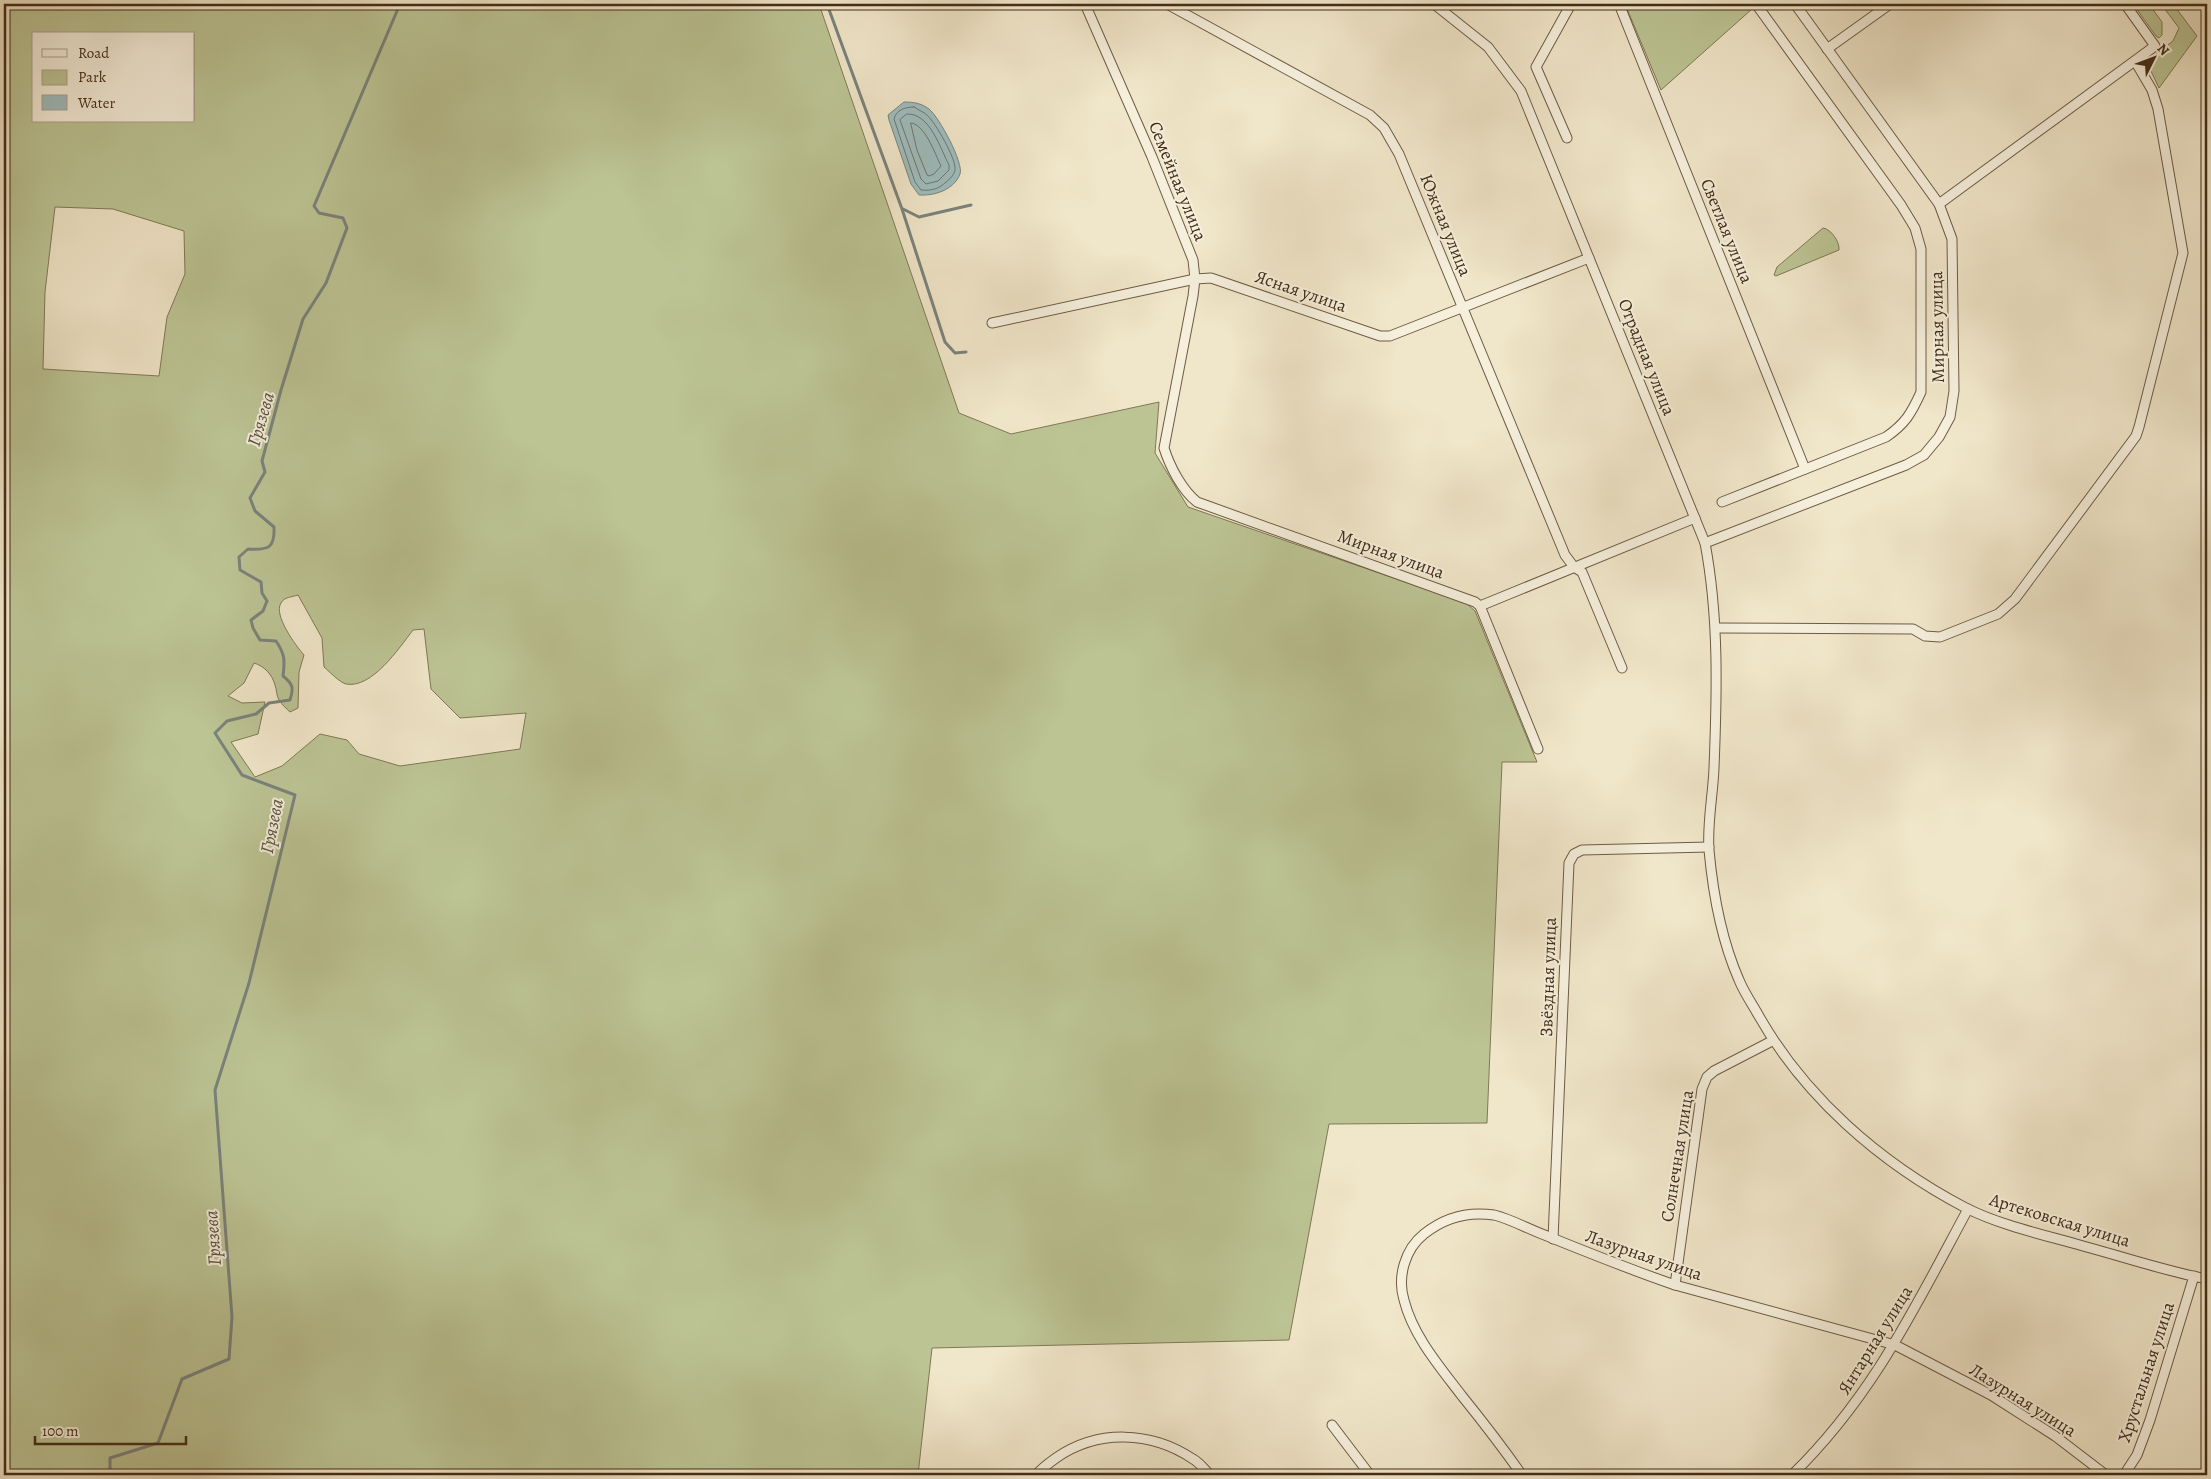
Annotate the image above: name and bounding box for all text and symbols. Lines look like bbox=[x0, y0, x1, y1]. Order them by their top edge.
legend bbox=[32, 32, 195, 122]
north arrow bbox=[2128, 32, 2178, 82]
text: N bbox=[2153, 39, 2174, 60]
text: Road bbox=[78, 43, 110, 63]
text: Park bbox=[78, 67, 107, 87]
text: Water bbox=[77, 93, 115, 113]
street label: Семейная улица bbox=[1143, 118, 1213, 245]
street label: Южная улица bbox=[1415, 170, 1478, 280]
street label: Светлая улица bbox=[1695, 175, 1759, 288]
street label: Ясная улица bbox=[1252, 264, 1351, 318]
street label: Мирная улица bbox=[1924, 270, 1950, 383]
street label: Отрадная улица bbox=[1613, 295, 1682, 420]
water label: Грязева bbox=[241, 389, 281, 449]
street label: Мирная улица bbox=[1334, 524, 1448, 585]
water label: Грязева bbox=[254, 796, 290, 856]
street label: Звёздная улица bbox=[1534, 916, 1562, 1037]
street label: Солнечная улица bbox=[1655, 1088, 1699, 1224]
street label: Артековская улица bbox=[1986, 1187, 2134, 1253]
water label: Грязева bbox=[198, 1209, 228, 1266]
street label: Лазурная улица bbox=[1582, 1224, 1706, 1286]
street label: Янтарная улица bbox=[1832, 1280, 1918, 1399]
street label: Хрустальная улица bbox=[2112, 1298, 2180, 1445]
street label: Лазурная улица bbox=[1965, 1357, 2082, 1443]
scale bar bbox=[35, 1414, 186, 1446]
text: 100 m bbox=[42, 1421, 79, 1441]

